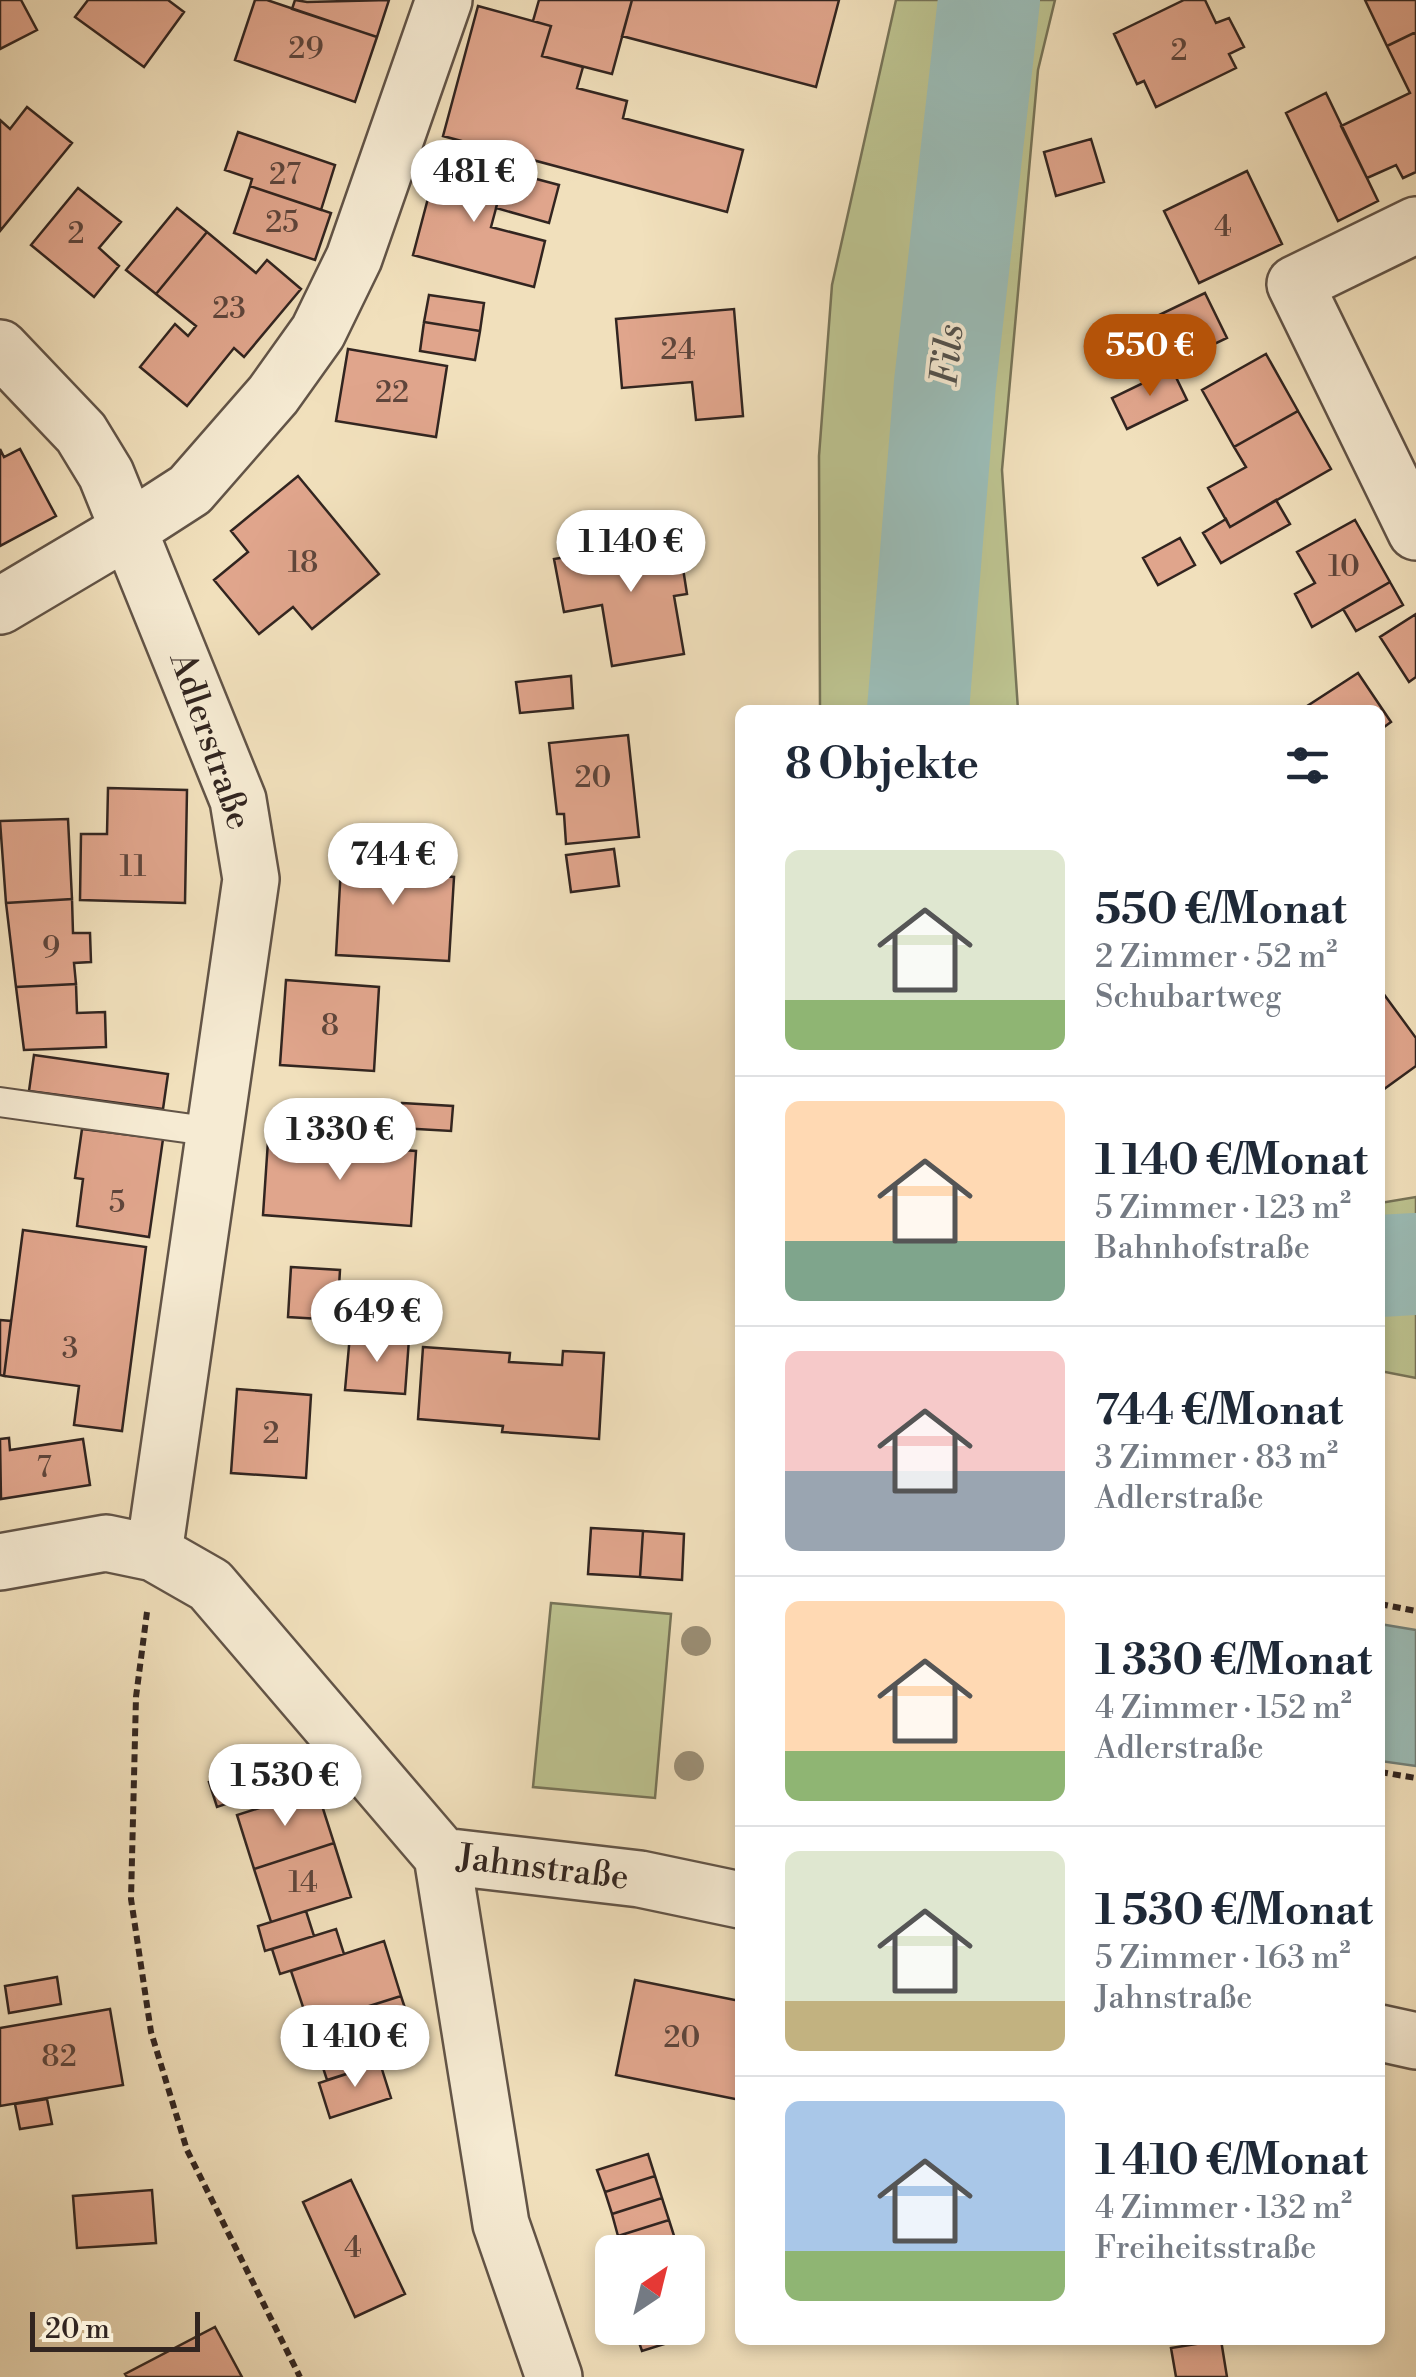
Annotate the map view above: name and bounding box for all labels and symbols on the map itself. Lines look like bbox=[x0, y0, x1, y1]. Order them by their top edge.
house number: 29 bbox=[288, 30, 324, 68]
house number: 2 bbox=[1170, 32, 1188, 70]
pin: 481 € bbox=[404, 140, 544, 225]
house number: 27 bbox=[269, 156, 301, 194]
house number: 25 bbox=[265, 204, 299, 242]
house number: 4 bbox=[1214, 208, 1232, 246]
house number: 2 bbox=[67, 215, 85, 253]
house number: 23 bbox=[212, 290, 246, 328]
pin: 550 € bbox=[1080, 314, 1220, 399]
water label: Fils bbox=[921, 322, 975, 388]
house number: 24 bbox=[660, 331, 696, 369]
house number: 22 bbox=[375, 374, 409, 412]
pin: 1 140 € bbox=[539, 510, 723, 595]
house number: 18 bbox=[288, 544, 318, 582]
house number: 10 bbox=[1328, 548, 1360, 586]
street label: Adlerstraße bbox=[159, 646, 260, 835]
house number: 20 bbox=[575, 759, 612, 797]
pin: 744 € bbox=[323, 823, 463, 908]
house number: 11 bbox=[120, 848, 146, 886]
house number: 9 bbox=[42, 929, 60, 967]
house number: 8 bbox=[321, 1007, 339, 1045]
pin: 1 330 € bbox=[248, 1098, 432, 1183]
house number: 5 bbox=[109, 1184, 125, 1222]
pin: 649 € bbox=[307, 1280, 447, 1365]
house number: 3 bbox=[62, 1330, 78, 1368]
house number: 2 bbox=[262, 1415, 280, 1453]
house number: 7 bbox=[36, 1449, 52, 1487]
pin: 1 530 € bbox=[193, 1744, 377, 1829]
street label: Jahnstraße bbox=[453, 1836, 631, 1900]
house number: 14 bbox=[288, 1864, 318, 1902]
pin: 1 410 € bbox=[263, 2005, 447, 2090]
house number: 20 bbox=[664, 2019, 701, 2057]
house number: 82 bbox=[41, 2038, 77, 2076]
house number: 4 bbox=[344, 2229, 362, 2267]
north arrow bbox=[595, 2235, 705, 2345]
scale bar bbox=[30, 2307, 200, 2352]

